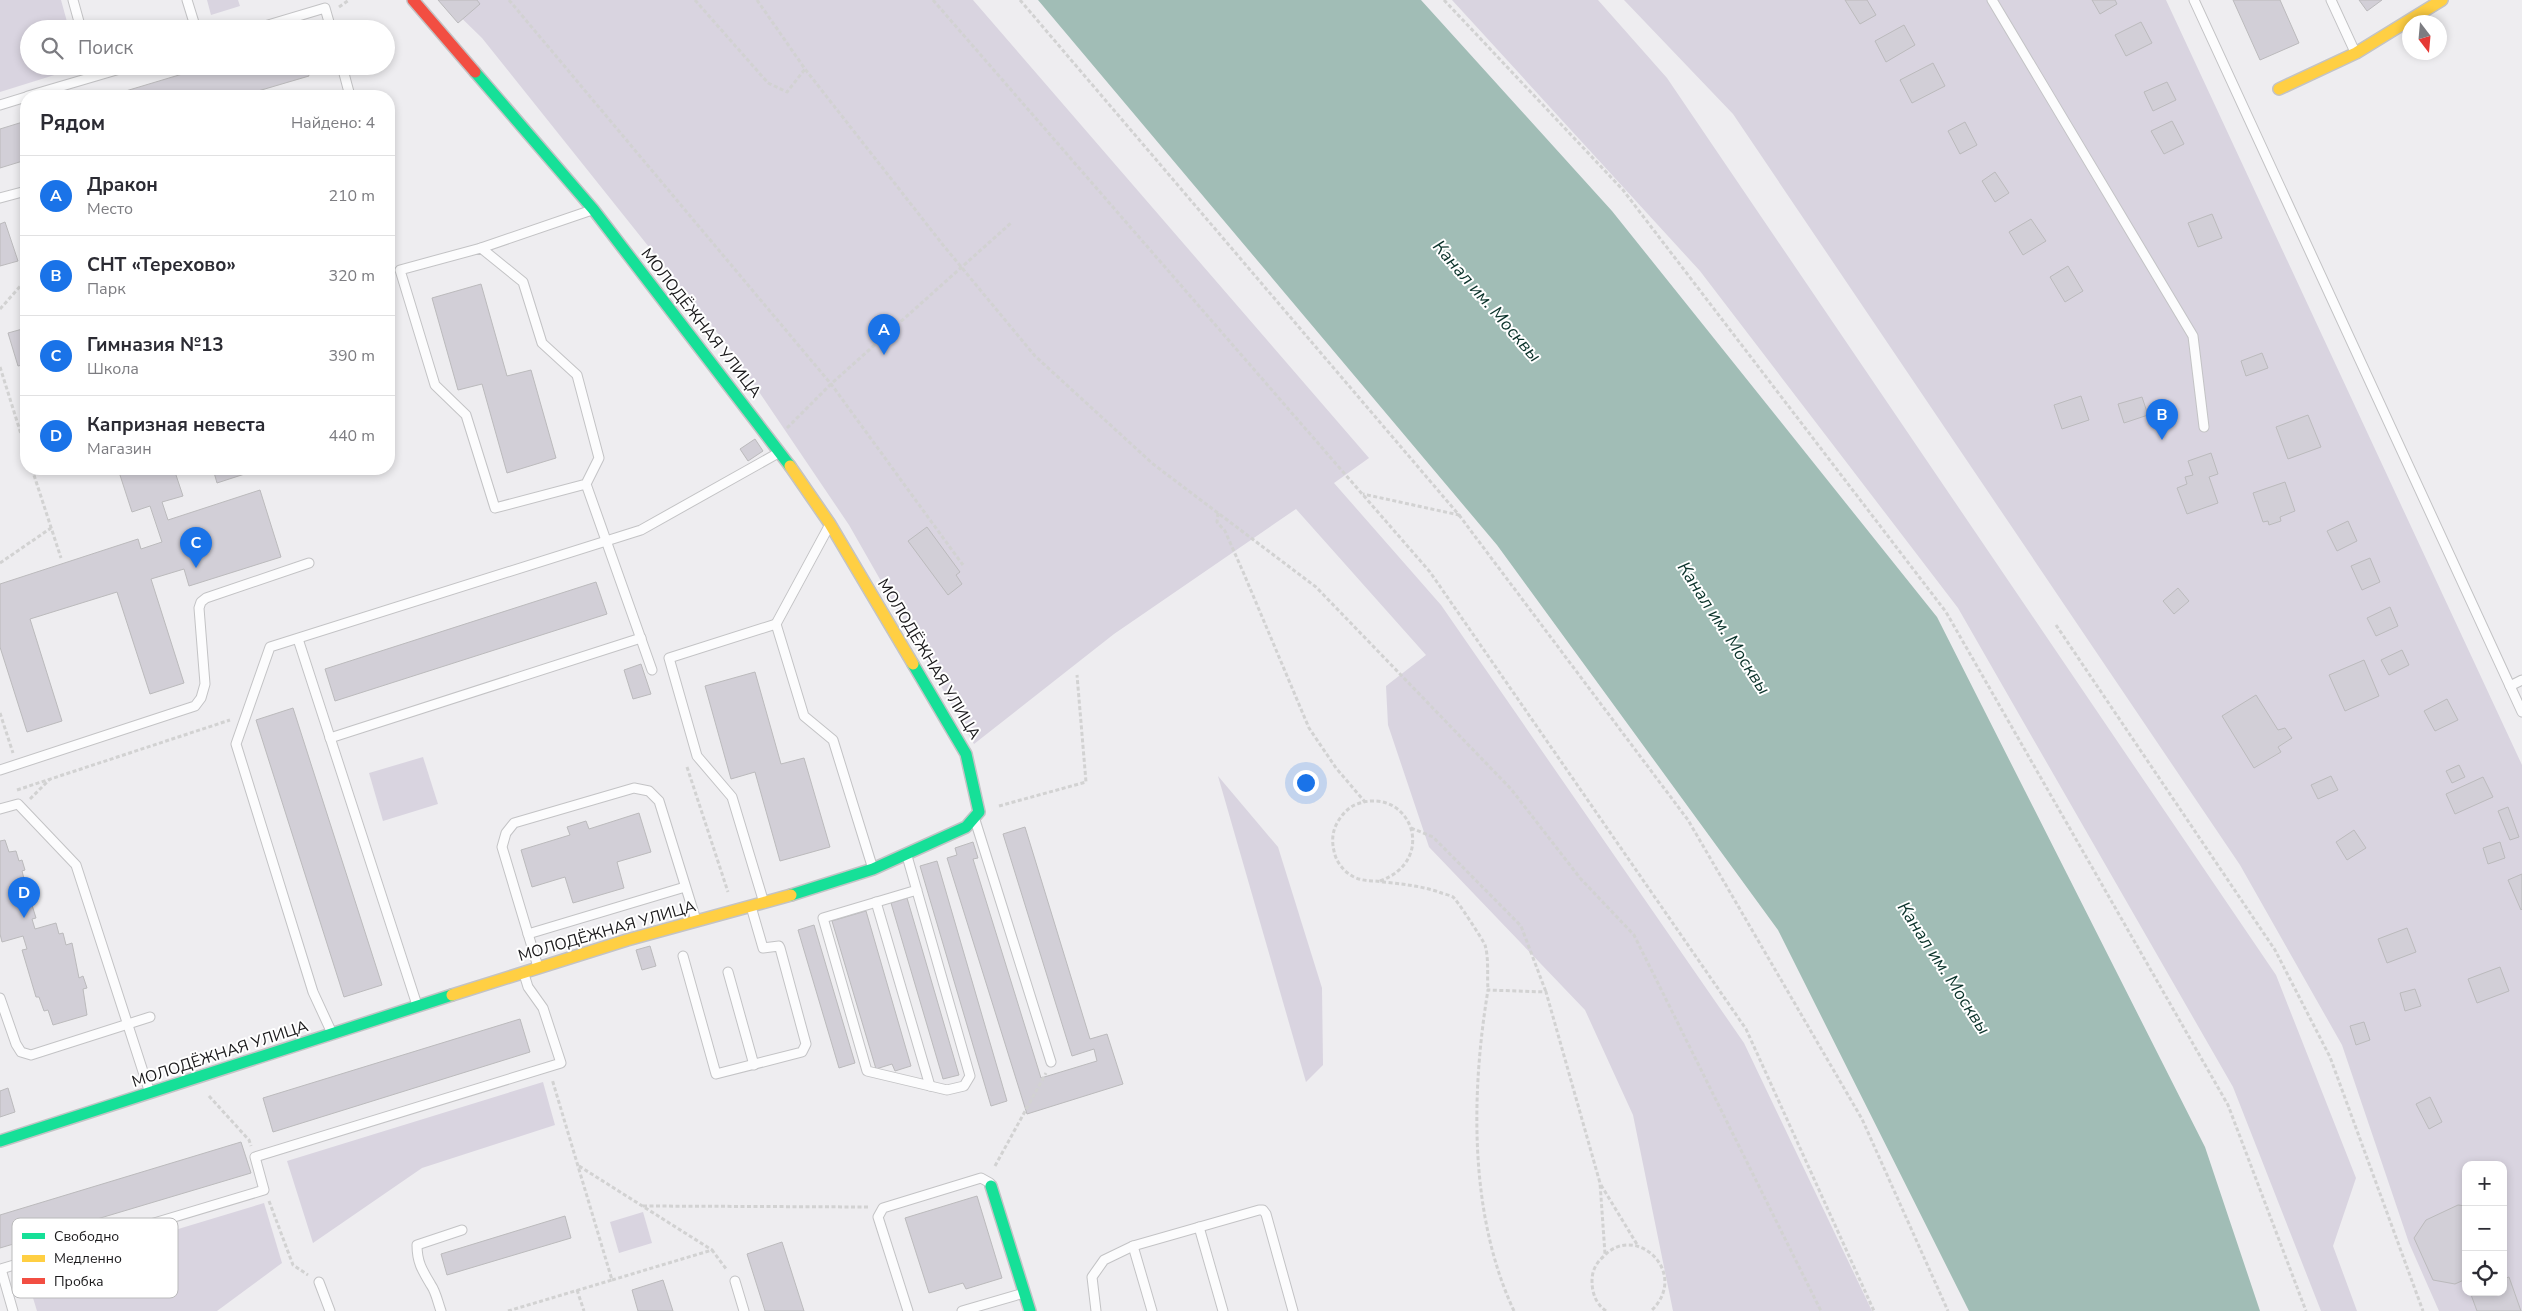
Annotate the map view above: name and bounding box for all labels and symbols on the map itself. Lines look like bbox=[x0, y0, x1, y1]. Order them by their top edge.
north arrow bbox=[2402, 15, 2447, 60]
water label: Канал им. Москвы bbox=[1427, 235, 1547, 367]
street label: МОЛОДЁЖНАЯ УЛИЦА bbox=[636, 244, 767, 403]
pin: A bbox=[868, 314, 900, 355]
pin: B bbox=[2146, 399, 2178, 440]
pin: C bbox=[180, 527, 212, 568]
water label: Канал им. Москвы bbox=[1672, 557, 1776, 699]
street label: МОЛОДЁЖНАЯ УЛИЦА bbox=[872, 574, 986, 744]
your location bbox=[1293, 770, 1319, 796]
pin: D bbox=[8, 877, 40, 918]
street label: МОЛОДЁЖНАЯ УЛИЦА bbox=[516, 895, 699, 967]
water label: Канал им. Москвы bbox=[1892, 897, 1996, 1039]
street label: МОЛОДЁЖНАЯ УЛИЦА bbox=[129, 1015, 311, 1093]
legend bbox=[12, 1218, 178, 1298]
text: Свободно bbox=[54, 1227, 119, 1246]
text: Медленно bbox=[54, 1249, 122, 1268]
text: Пробка bbox=[54, 1272, 104, 1291]

